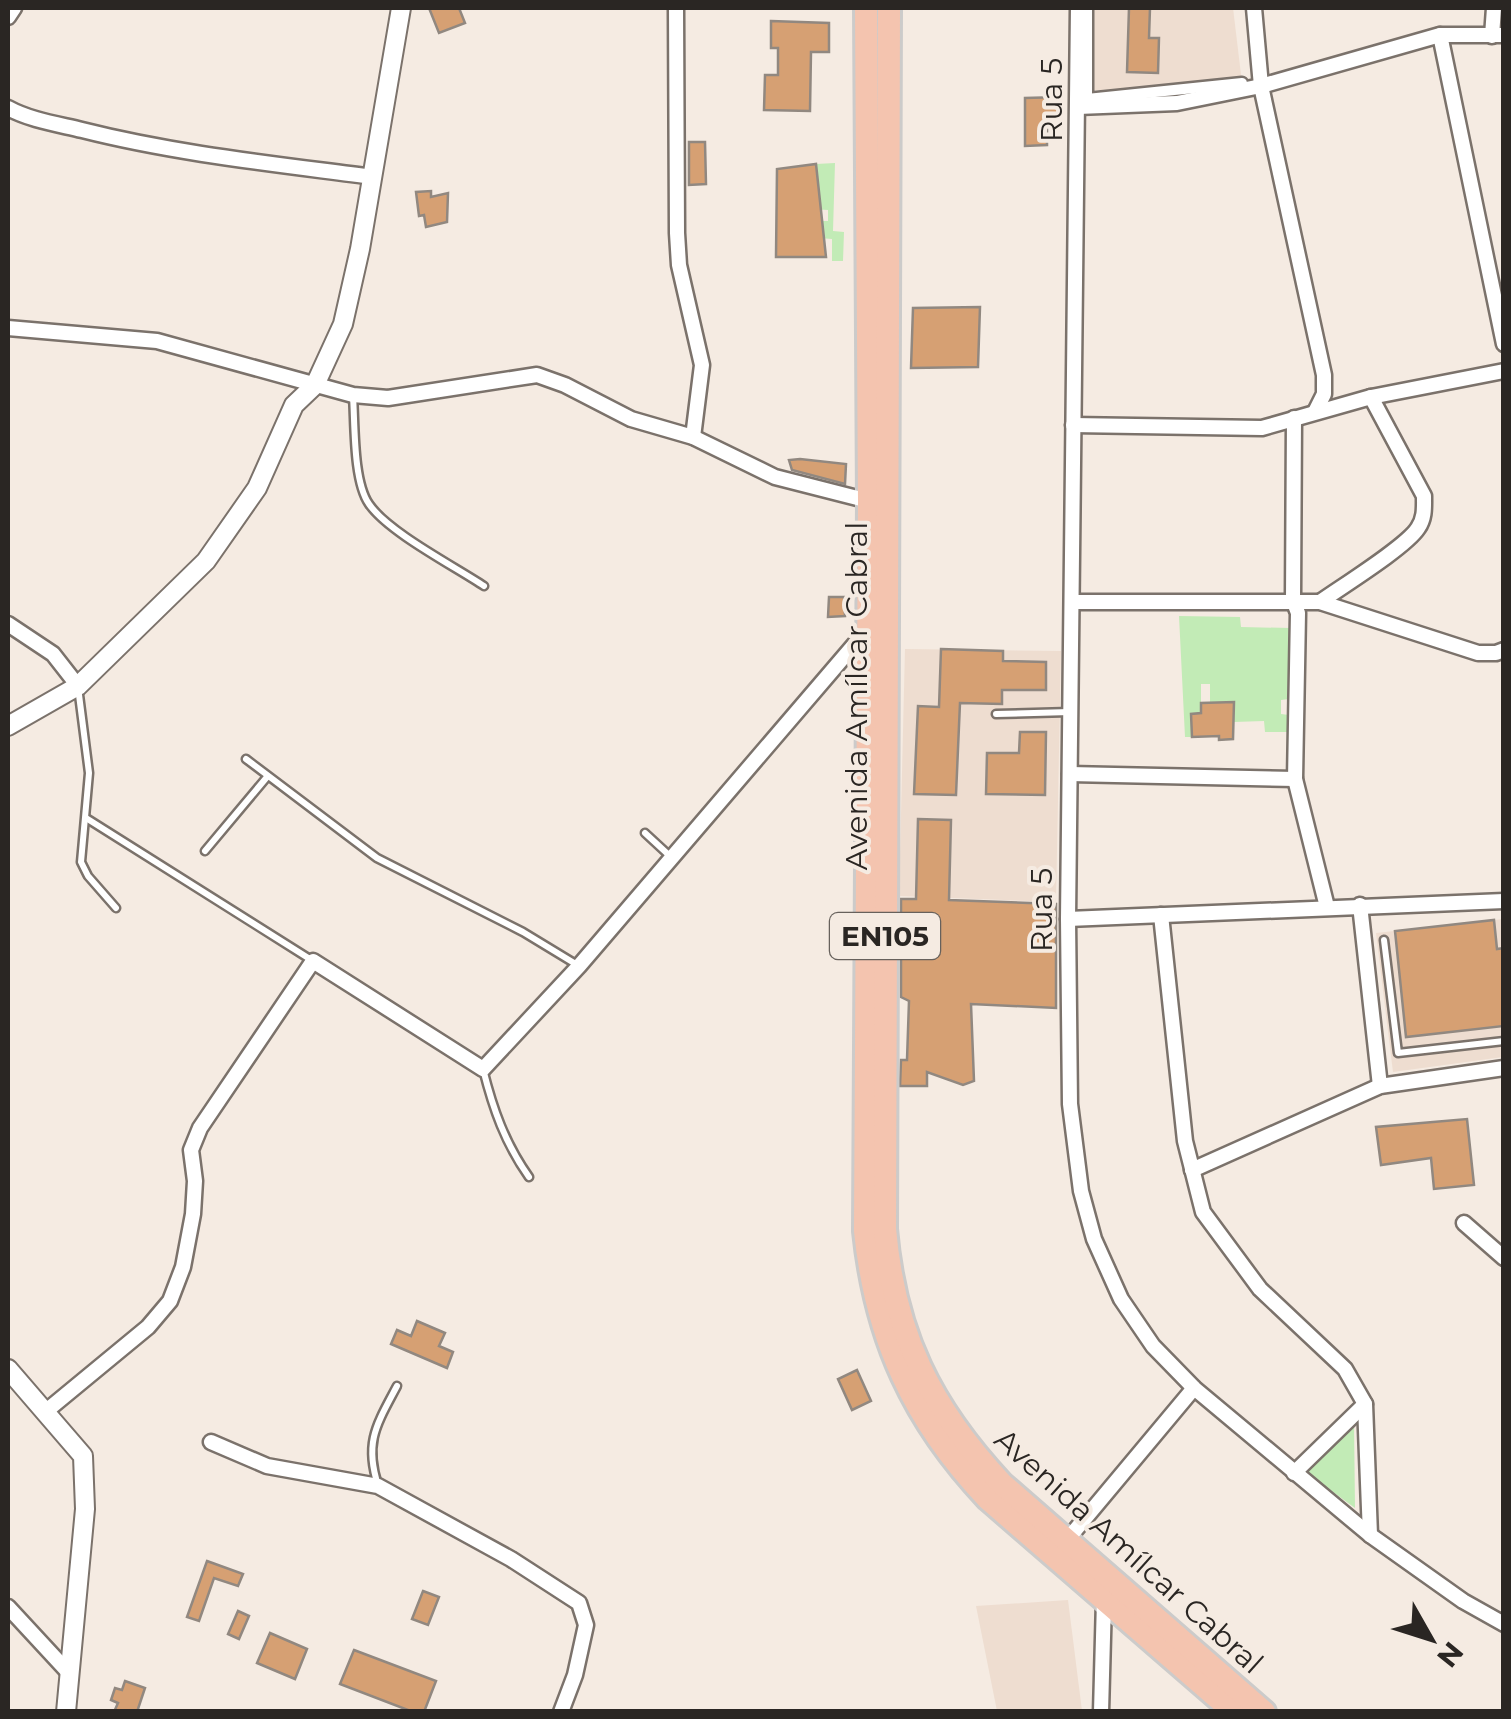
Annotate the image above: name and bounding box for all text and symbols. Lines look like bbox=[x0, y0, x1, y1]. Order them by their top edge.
street label: Rua 5 bbox=[1033, 58, 1070, 142]
street label: Avenida Amílcar Cabral bbox=[838, 522, 875, 870]
street label: Rua 5 bbox=[1023, 868, 1060, 952]
road number: EN105 bbox=[830, 913, 940, 959]
street label: Avenida Amílcar Cabral bbox=[987, 1421, 1271, 1681]
north arrow bbox=[1381, 1589, 1481, 1689]
text: N bbox=[1430, 1635, 1471, 1674]

